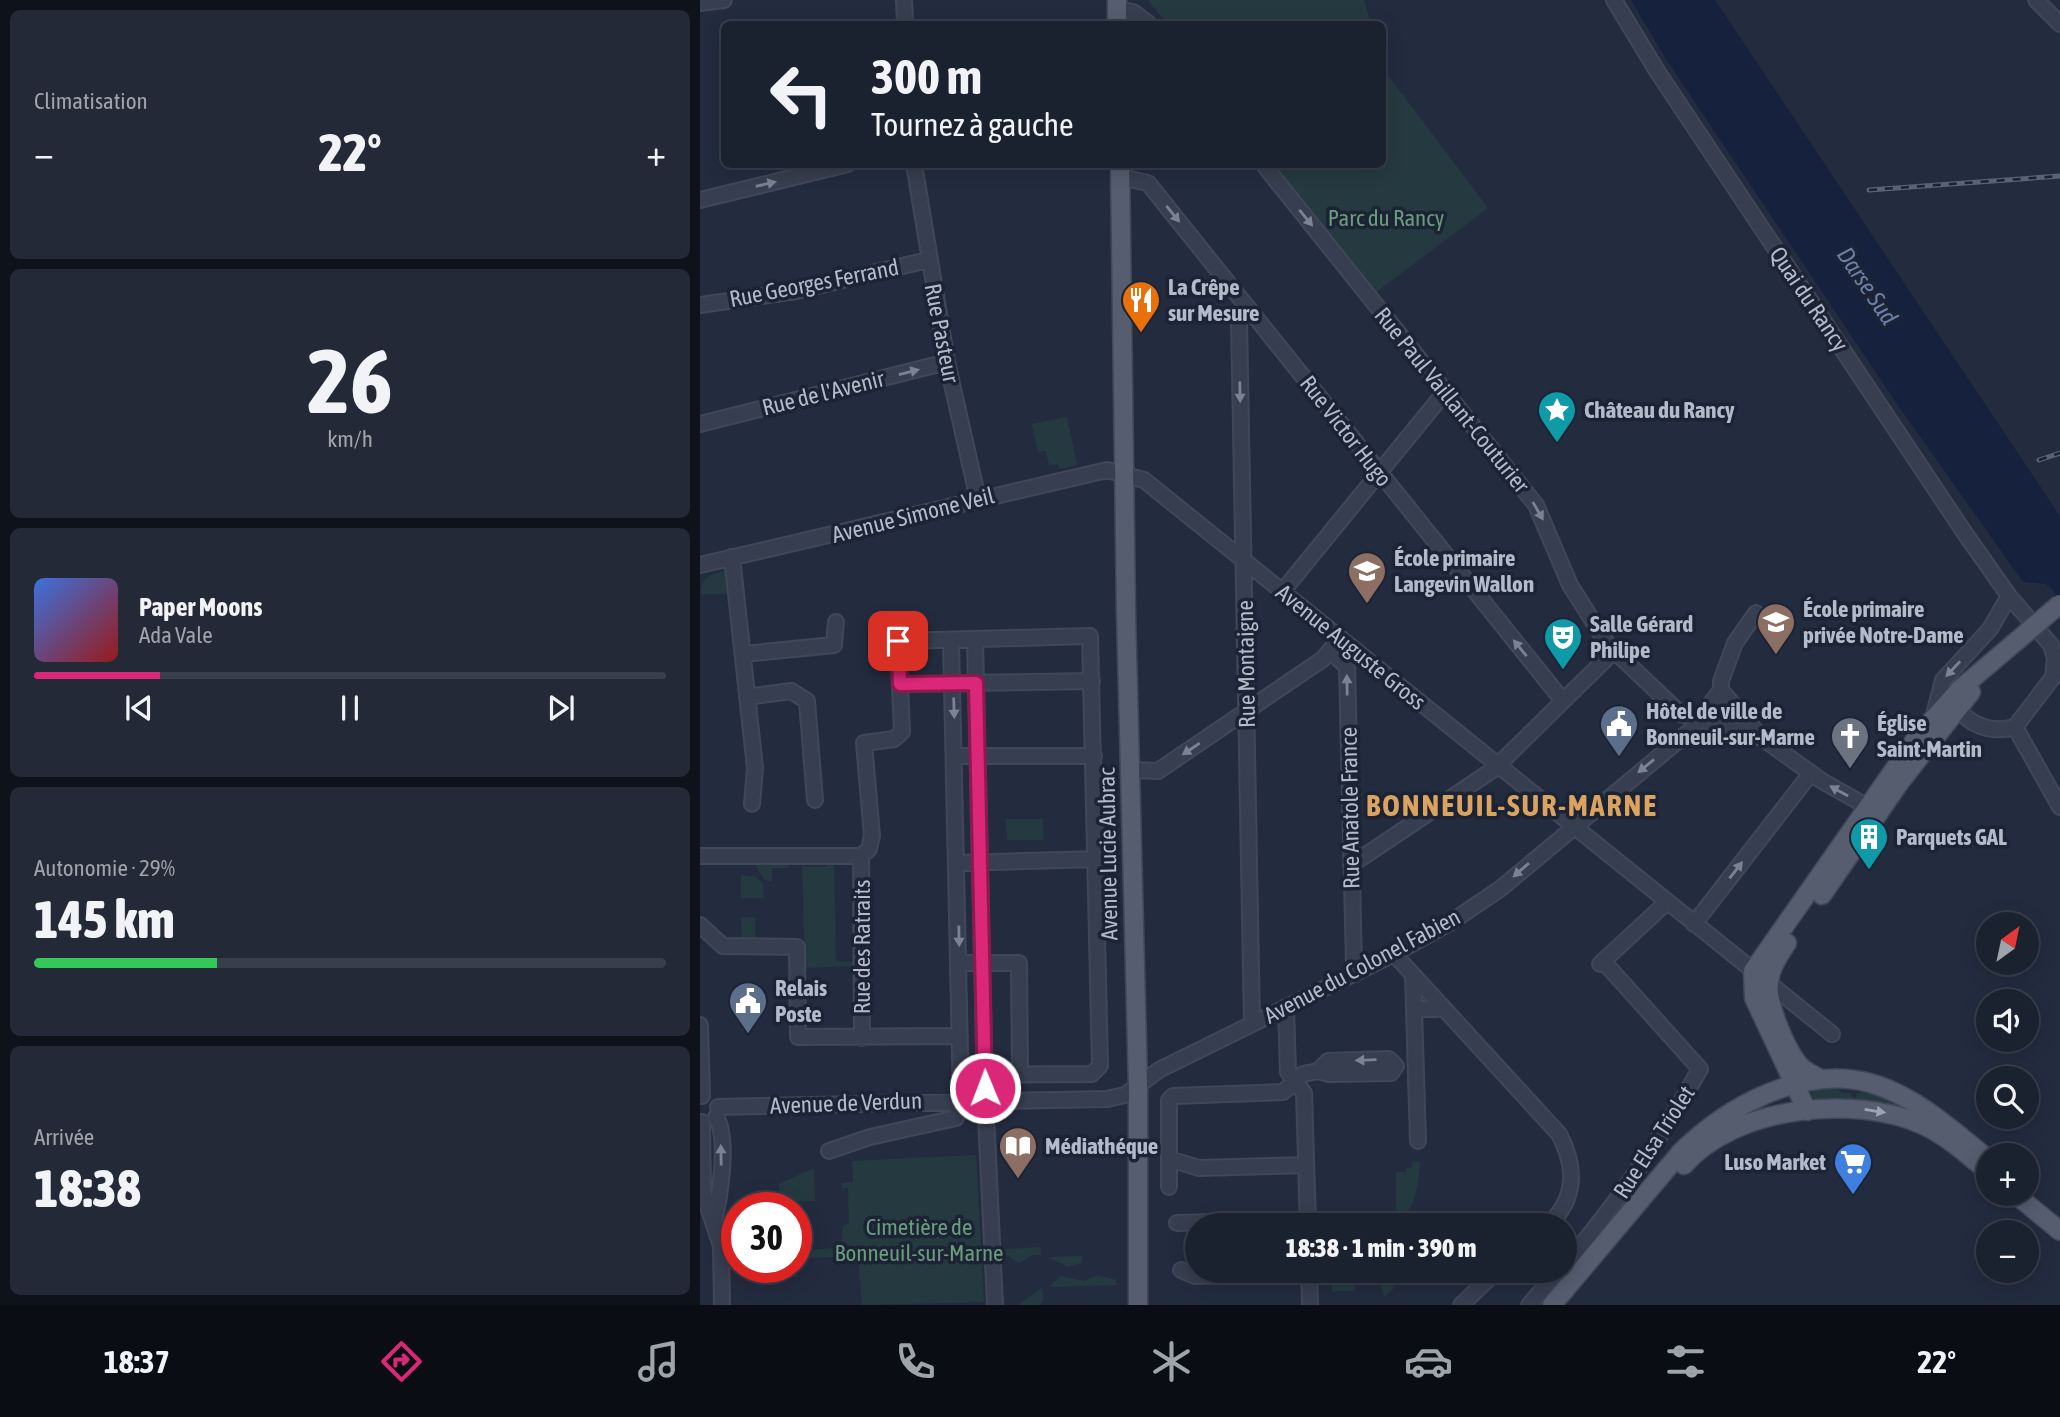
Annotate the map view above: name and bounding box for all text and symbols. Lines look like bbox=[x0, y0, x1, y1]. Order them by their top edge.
text: 300 m bbox=[871, 48, 982, 104]
icon: left bbox=[756, 49, 847, 140]
text: Climatisation bbox=[34, 88, 148, 114]
text: Tournez à gauche bbox=[871, 106, 1074, 143]
text: 22° bbox=[318, 122, 382, 182]
text: − bbox=[34, 131, 54, 174]
text: + bbox=[646, 131, 666, 174]
one-way arrow bbox=[755, 178, 777, 189]
one-way arrow bbox=[1165, 204, 1180, 222]
park label: Parc du Rancy bbox=[1328, 205, 1444, 231]
one-way arrow bbox=[1298, 208, 1313, 226]
street label: Quai du Rancy bbox=[1765, 242, 1853, 356]
water label: Darse Sud bbox=[1832, 242, 1903, 329]
street label: Rue Georges Ferrand bbox=[727, 254, 901, 312]
place label: La Crêpe sur Mesure bbox=[1168, 274, 1259, 326]
restaurant icon: La Crêpe sur Mesure bbox=[1120, 279, 1162, 334]
street label: Rue Pasteur bbox=[920, 281, 965, 386]
street label: Rue Paul Vaillant-Couturier bbox=[1369, 302, 1535, 499]
text: 26 bbox=[307, 328, 393, 432]
street label: Rue de l'Avenir bbox=[759, 365, 888, 421]
one-way arrow bbox=[898, 366, 920, 377]
street label: Rue Victor Hugo bbox=[1295, 371, 1397, 491]
one-way arrow bbox=[1235, 381, 1246, 403]
place icon: Château du Rancy bbox=[1536, 389, 1578, 444]
place label: Château du Rancy bbox=[1584, 397, 1735, 423]
text: km/h bbox=[327, 426, 373, 452]
street label: Avenue Simone Veil bbox=[829, 482, 997, 548]
one-way arrow bbox=[1532, 501, 1545, 520]
place label: École primaire Langevin Wallon bbox=[1394, 545, 1534, 597]
school or university icon: École primaire Langevin Wallon bbox=[1346, 550, 1388, 605]
street label: Avenue Auguste Gross bbox=[1271, 579, 1431, 715]
text: Paper Moons bbox=[139, 592, 262, 622]
place label: École primaire privée Notre-Dame bbox=[1803, 596, 1964, 648]
street label: Rue Montaigne bbox=[1232, 600, 1260, 728]
school or university icon: École primaire privée Notre-Dame bbox=[1755, 601, 1797, 656]
pin bbox=[868, 611, 928, 671]
place label: Salle Gérard Philipe bbox=[1590, 611, 1693, 663]
theatre icon: Salle Gérard Philipe bbox=[1542, 616, 1584, 671]
text: Ada Vale bbox=[139, 622, 213, 648]
icon: arrive bbox=[879, 622, 917, 660]
one-way arrow bbox=[1513, 639, 1528, 656]
one-way arrow bbox=[1946, 660, 1962, 677]
one-way arrow bbox=[1342, 673, 1353, 695]
icon: previous bbox=[120, 689, 158, 727]
icon: pause bbox=[331, 689, 369, 727]
icon: next bbox=[542, 689, 580, 727]
one-way arrow bbox=[949, 697, 960, 719]
place label: Hôtel de ville de Bonneuil-sur-Marne bbox=[1646, 698, 1815, 750]
public building icon: Hôtel de ville de Bonneuil-sur-Marne bbox=[1598, 703, 1640, 758]
place label: Église Saint-Martin bbox=[1877, 710, 1982, 762]
church icon: Église Saint-Martin bbox=[1829, 715, 1871, 770]
street label: Rue Anatole France bbox=[1336, 727, 1364, 889]
one-way arrow bbox=[1181, 742, 1200, 755]
one-way arrow bbox=[1638, 758, 1655, 773]
street label: Avenue Lucie Aubrac bbox=[1093, 767, 1123, 941]
one-way arrow bbox=[1829, 785, 1848, 797]
district label: BONNEUIL-SUR-MARNE bbox=[1366, 788, 1658, 822]
building icon: Parquets GAL bbox=[1848, 816, 1890, 871]
place label: Parquets GAL bbox=[1896, 824, 2007, 850]
text: Autonomie · 29% bbox=[34, 855, 175, 881]
one-way arrow bbox=[1729, 861, 1743, 879]
one-way arrow bbox=[1512, 862, 1530, 878]
street label: Rue des Ratraits bbox=[849, 880, 875, 1014]
text: 145 km bbox=[34, 889, 175, 949]
street label: Avenue du Colonel Fabien bbox=[1260, 903, 1464, 1029]
north arrow bbox=[1976, 912, 2039, 975]
map controls bbox=[1976, 912, 2039, 1283]
one-way arrow bbox=[953, 925, 965, 947]
place label: Relais Poste bbox=[775, 975, 827, 1027]
public building icon: Relais Poste bbox=[727, 980, 769, 1035]
button: sound bbox=[1976, 989, 2039, 1052]
position arrow bbox=[948, 1051, 1022, 1125]
one-way arrow bbox=[1354, 1054, 1376, 1066]
button: search bbox=[1976, 1066, 2039, 1129]
street label: Rue Elsa Triolet bbox=[1608, 1081, 1700, 1203]
street label: Avenue de Verdun bbox=[769, 1087, 923, 1119]
one-way arrow bbox=[1864, 1106, 1886, 1117]
text: Arrivée bbox=[34, 1124, 94, 1150]
library icon: Médiathéque bbox=[997, 1125, 1039, 1180]
place label: Médiathéque bbox=[1045, 1133, 1158, 1159]
supermarket icon: Luso Market bbox=[1832, 1141, 1874, 1196]
button: + bbox=[1976, 1143, 2039, 1206]
one-way arrow bbox=[715, 1144, 727, 1166]
place label: Luso Market bbox=[1724, 1149, 1826, 1175]
text: 18:38 bbox=[34, 1158, 141, 1218]
speed limit sign: 30 bbox=[721, 1192, 812, 1283]
park label: Cimetière de Bonneuil-sur-Marne bbox=[835, 1214, 1003, 1266]
button: − bbox=[1976, 1220, 2039, 1283]
text: 18:38 · 1 min · 390 m bbox=[1286, 1233, 1476, 1263]
icon: directions bbox=[377, 1337, 426, 1386]
icon: music bbox=[634, 1337, 683, 1386]
icon: phone bbox=[891, 1337, 940, 1386]
icon: climate bbox=[1147, 1337, 1196, 1386]
icon: car bbox=[1404, 1337, 1453, 1386]
icon: filters bbox=[1661, 1337, 1710, 1386]
text: 18:37 bbox=[104, 1343, 170, 1380]
text: 22° bbox=[1917, 1343, 1956, 1380]

